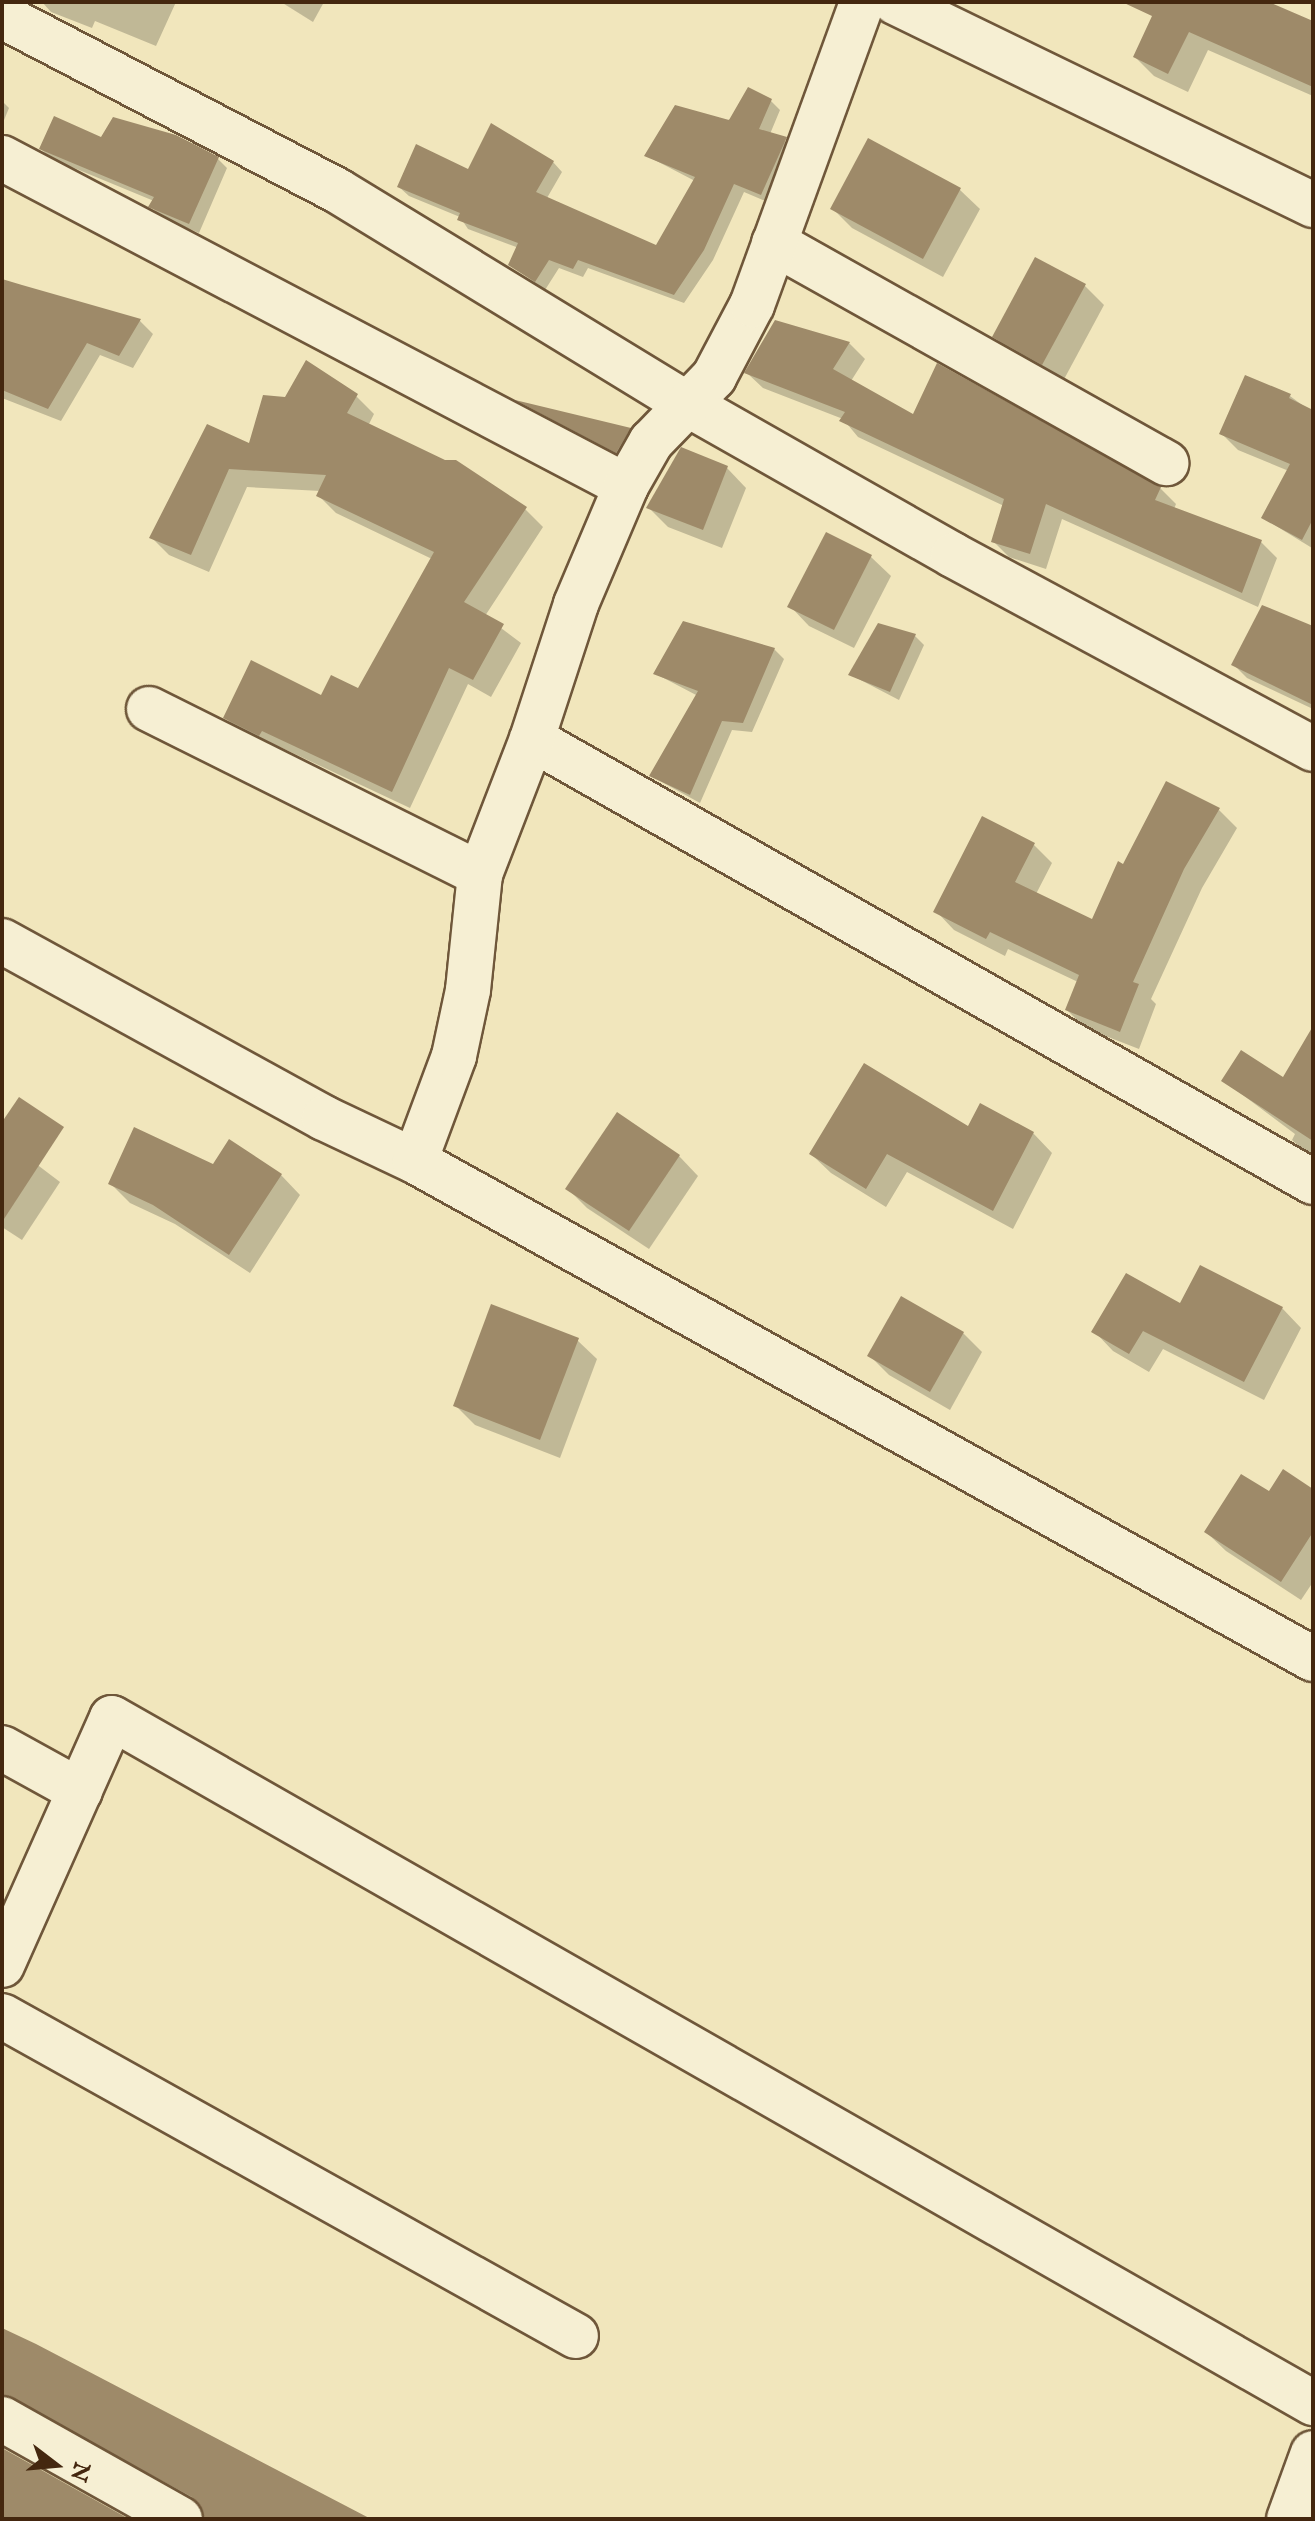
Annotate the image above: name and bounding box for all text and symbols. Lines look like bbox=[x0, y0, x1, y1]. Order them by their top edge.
north arrow bbox=[16, 2425, 96, 2505]
text: N bbox=[63, 2459, 95, 2485]

